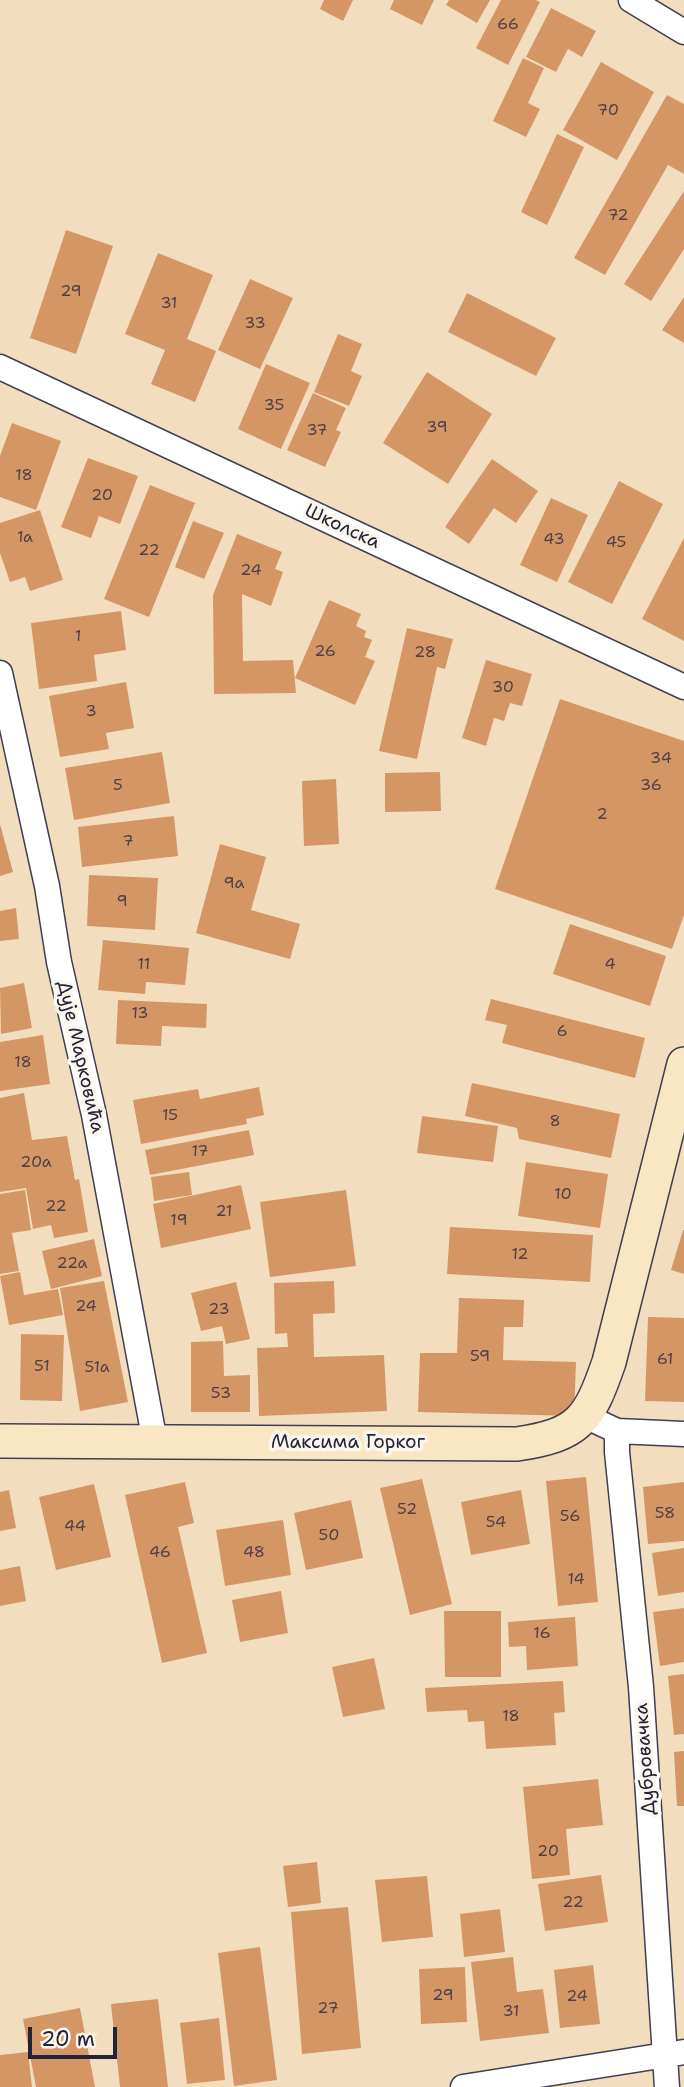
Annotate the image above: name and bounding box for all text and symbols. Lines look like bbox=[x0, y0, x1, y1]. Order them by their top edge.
house number: 66 bbox=[497, 15, 519, 35]
house number: 70 bbox=[597, 101, 619, 121]
house number: 72 bbox=[607, 206, 629, 226]
house number: 29 bbox=[60, 282, 82, 302]
house number: 31 bbox=[160, 294, 178, 314]
house number: 33 bbox=[244, 314, 266, 334]
house number: 35 bbox=[264, 396, 284, 416]
house number: 39 bbox=[426, 418, 448, 438]
house number: 37 bbox=[306, 421, 328, 441]
house number: 18 bbox=[15, 466, 33, 486]
house number: 20 bbox=[91, 486, 113, 506]
street label: Школска bbox=[301, 500, 383, 554]
house number: 1a bbox=[17, 528, 33, 548]
house number: 43 bbox=[543, 530, 565, 550]
house number: 45 bbox=[606, 533, 626, 553]
house number: 22 bbox=[138, 541, 160, 561]
house number: 24 bbox=[240, 561, 262, 581]
house number: 1 bbox=[75, 627, 81, 647]
house number: 26 bbox=[314, 642, 336, 662]
house number: 28 bbox=[414, 643, 436, 663]
house number: 30 bbox=[492, 678, 514, 698]
house number: 3 bbox=[85, 702, 97, 722]
house number: 34 bbox=[650, 749, 672, 769]
house number: 5 bbox=[113, 776, 123, 796]
house number: 36 bbox=[640, 776, 662, 796]
house number: 2 bbox=[596, 805, 608, 825]
house number: 7 bbox=[122, 832, 134, 852]
house number: 9a bbox=[224, 874, 244, 894]
house number: 9 bbox=[116, 892, 128, 912]
house number: 11 bbox=[138, 955, 150, 975]
house number: 4 bbox=[604, 955, 616, 975]
street label: Дује Марковића bbox=[51, 979, 109, 1135]
house number: 13 bbox=[131, 1004, 149, 1024]
house number: 6 bbox=[556, 1022, 568, 1042]
house number: 18 bbox=[14, 1053, 32, 1073]
house number: 15 bbox=[162, 1106, 178, 1126]
house number: 8 bbox=[549, 1112, 561, 1132]
house number: 17 bbox=[191, 1142, 209, 1162]
house number: 20a bbox=[20, 1153, 52, 1173]
house number: 10 bbox=[554, 1185, 572, 1205]
house number: 22 bbox=[45, 1197, 67, 1217]
house number: 21 bbox=[215, 1202, 233, 1222]
house number: 19 bbox=[170, 1211, 188, 1231]
house number: 12 bbox=[511, 1245, 529, 1265]
house number: 22a bbox=[57, 1254, 87, 1274]
house number: 24 bbox=[75, 1297, 97, 1317]
house number: 23 bbox=[208, 1300, 230, 1320]
house number: 59 bbox=[470, 1347, 490, 1367]
house number: 61 bbox=[657, 1350, 673, 1370]
house number: 51 bbox=[34, 1357, 50, 1377]
house number: 51a bbox=[84, 1358, 110, 1378]
house number: 53 bbox=[211, 1384, 231, 1404]
street label: Максима Горког bbox=[271, 1432, 425, 1454]
house number: 52 bbox=[397, 1500, 417, 1520]
house number: 58 bbox=[655, 1504, 675, 1524]
house number: 56 bbox=[560, 1507, 580, 1527]
house number: 54 bbox=[486, 1513, 506, 1533]
house number: 44 bbox=[64, 1517, 86, 1537]
house number: 50 bbox=[319, 1526, 339, 1546]
house number: 46 bbox=[149, 1543, 171, 1563]
house number: 48 bbox=[243, 1543, 265, 1563]
house number: 14 bbox=[567, 1570, 585, 1590]
house number: 16 bbox=[533, 1624, 551, 1644]
street label: Дубровачка bbox=[631, 1702, 661, 1816]
house number: 18 bbox=[502, 1707, 520, 1727]
house number: 20 bbox=[537, 1842, 559, 1862]
house number: 22 bbox=[562, 1893, 584, 1913]
house number: 29 bbox=[432, 1986, 454, 2006]
house number: 24 bbox=[566, 1987, 588, 2007]
house number: 27 bbox=[317, 1999, 339, 2019]
house number: 31 bbox=[502, 2002, 520, 2022]
scale bar bbox=[32, 2014, 121, 2058]
text: 20 m bbox=[41, 2025, 95, 2053]

